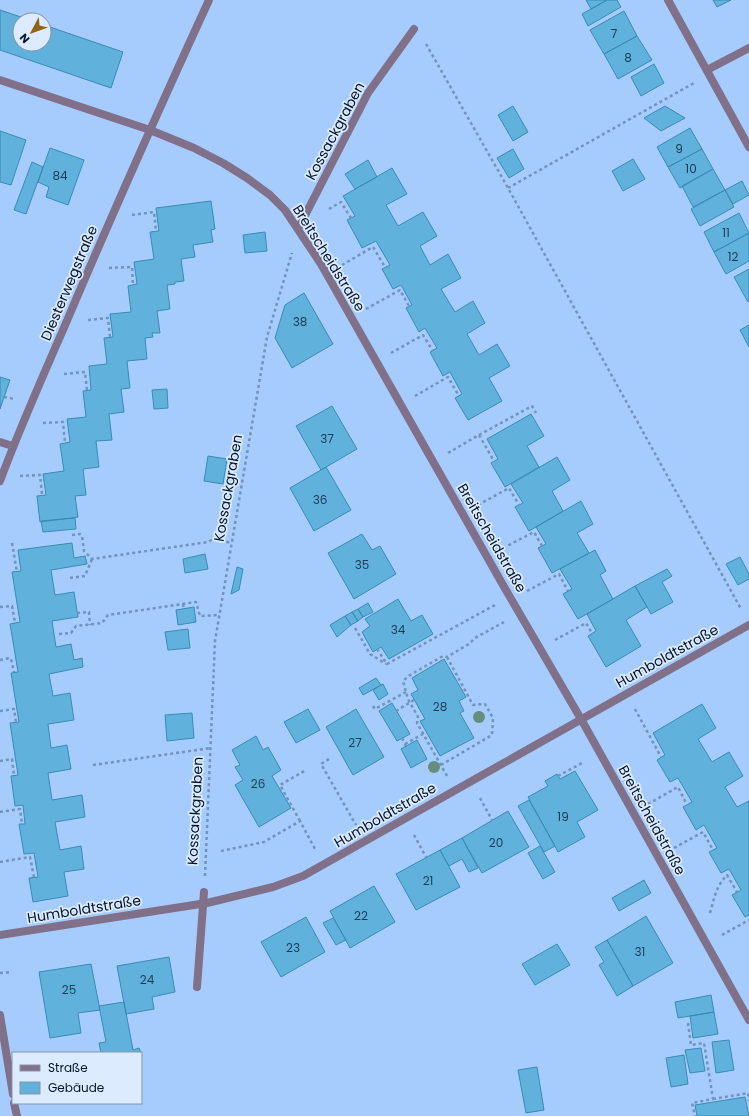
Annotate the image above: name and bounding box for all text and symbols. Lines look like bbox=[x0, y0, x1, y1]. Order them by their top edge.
north arrow bbox=[12, 12, 52, 52]
house number: 7 bbox=[611, 25, 618, 42]
text: N bbox=[16, 30, 33, 47]
house number: 8 bbox=[624, 49, 632, 66]
street label: Kossackgraben bbox=[301, 78, 369, 184]
house number: 9 bbox=[675, 140, 683, 157]
house number: 10 bbox=[685, 160, 697, 177]
house number: 84 bbox=[52, 167, 68, 184]
street label: Breitscheidstraße bbox=[288, 201, 370, 316]
street label: Diesterwegstraße bbox=[36, 222, 102, 344]
house number: 11 bbox=[722, 224, 730, 241]
house number: 12 bbox=[728, 248, 738, 265]
house number: 38 bbox=[293, 313, 307, 330]
house number: 37 bbox=[320, 430, 334, 447]
street label: Kossackgraben bbox=[209, 433, 247, 543]
street label: Breitscheidstraße bbox=[453, 480, 531, 596]
house number: 36 bbox=[313, 491, 327, 508]
house number: 35 bbox=[355, 556, 369, 573]
street label: Humboldtstraße bbox=[612, 619, 722, 693]
house number: 34 bbox=[391, 621, 406, 638]
house number: 28 bbox=[433, 698, 447, 715]
house number: 27 bbox=[348, 734, 362, 751]
street label: Kossackgraben bbox=[182, 756, 208, 866]
street label: Breitscheidstraße bbox=[614, 761, 691, 879]
house number: 26 bbox=[251, 775, 265, 792]
street label: Humboldtstraße bbox=[330, 777, 440, 852]
house number: 19 bbox=[557, 808, 569, 825]
house number: 20 bbox=[489, 834, 503, 851]
house number: 21 bbox=[423, 872, 433, 889]
street label: Humboldtstraße bbox=[26, 890, 143, 928]
house number: 22 bbox=[354, 907, 368, 924]
house number: 23 bbox=[286, 939, 300, 956]
house number: 31 bbox=[635, 943, 645, 960]
house number: 24 bbox=[140, 971, 155, 988]
house number: 25 bbox=[62, 981, 76, 998]
legend bbox=[12, 1052, 142, 1104]
text: Straße bbox=[48, 1059, 88, 1076]
text: Gebäude bbox=[48, 1079, 104, 1096]

